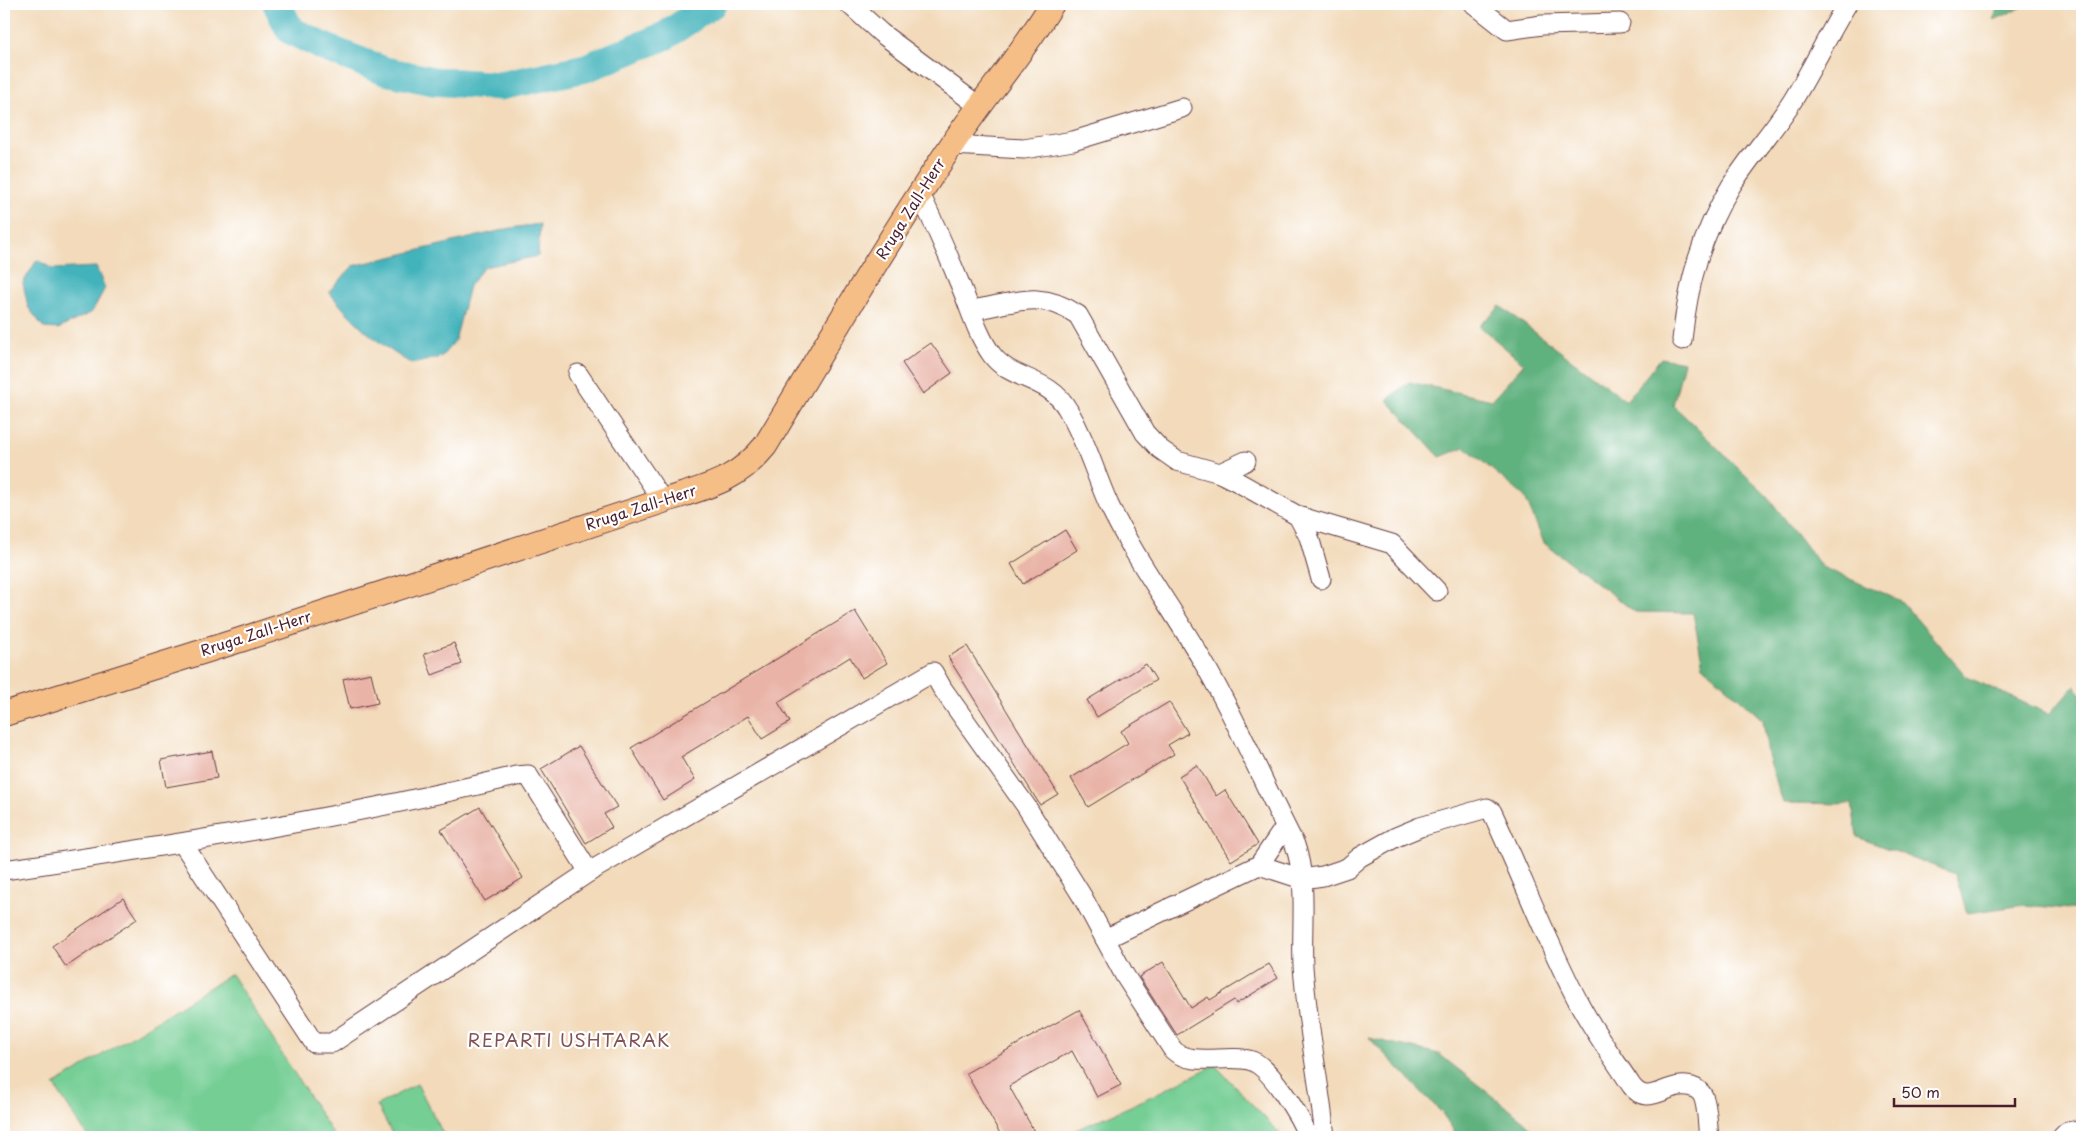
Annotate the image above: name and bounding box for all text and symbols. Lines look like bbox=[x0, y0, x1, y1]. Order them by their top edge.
street label: Rruga Zall-Herr bbox=[869, 153, 950, 263]
street label: Rruga Zall-Herr bbox=[582, 478, 699, 535]
street label: Rruga Zall-Herr bbox=[197, 604, 314, 661]
district label: REPARTI USHTARAK bbox=[468, 1026, 670, 1053]
scale bar bbox=[1894, 1076, 2015, 1108]
text: 50 m bbox=[1901, 1080, 1940, 1103]

